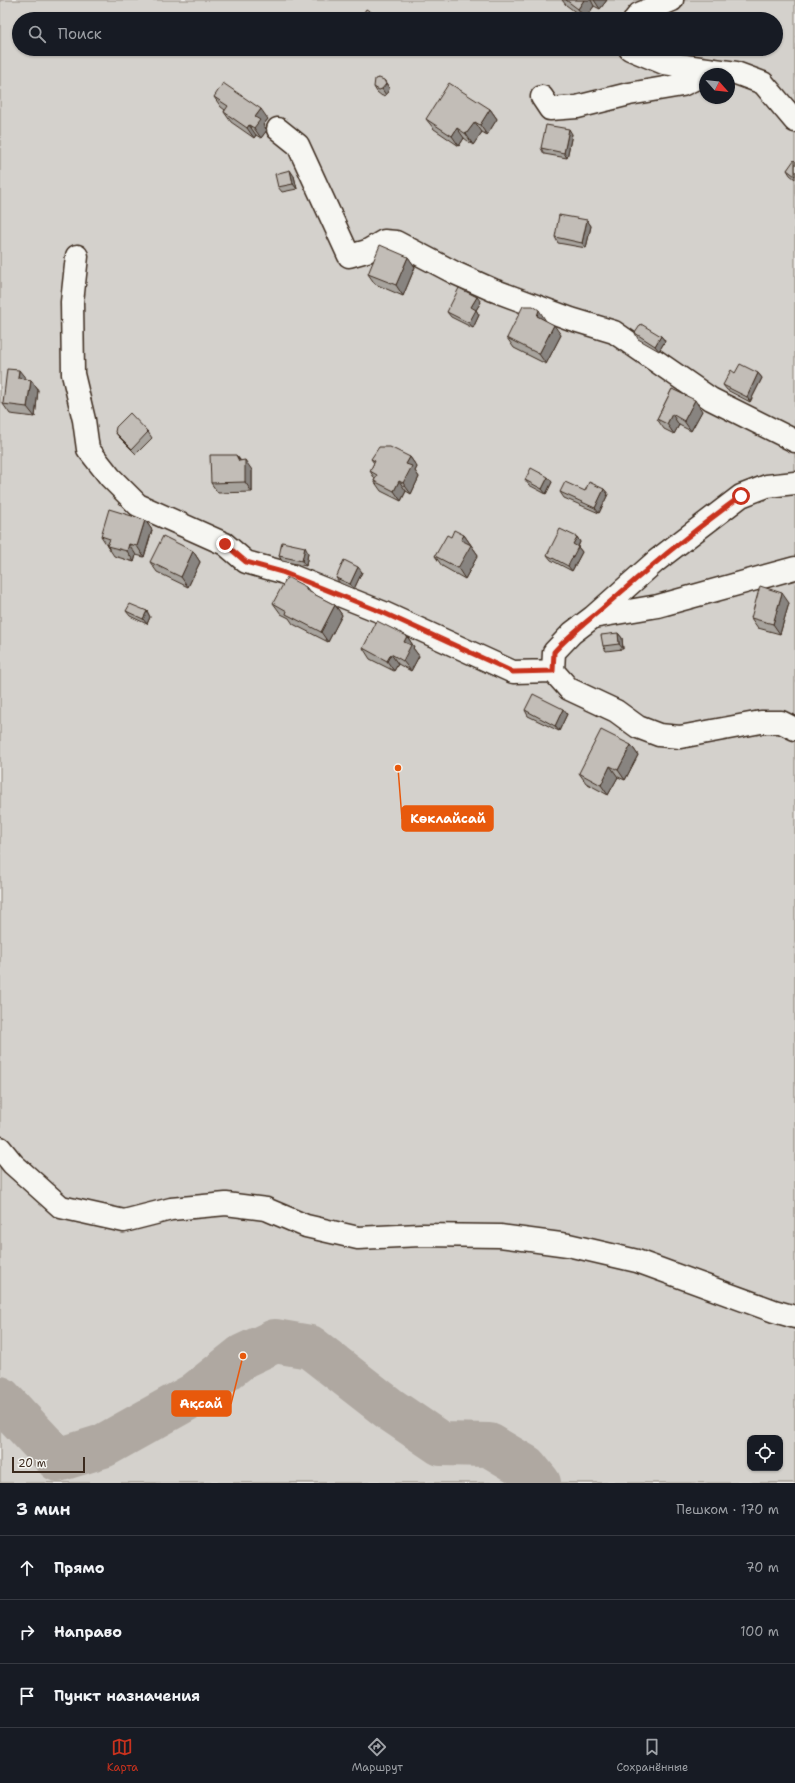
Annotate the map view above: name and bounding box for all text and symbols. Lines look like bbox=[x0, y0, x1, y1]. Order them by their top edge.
search box bbox=[12, 12, 783, 56]
icon: search bbox=[26, 23, 48, 45]
text: Поиск bbox=[58, 24, 102, 44]
north arrow bbox=[699, 68, 735, 104]
route start bbox=[732, 487, 750, 505]
route end bbox=[216, 535, 234, 553]
callout: Көклайсай bbox=[402, 806, 493, 831]
text: Көклайсай bbox=[410, 810, 486, 827]
callout: Ақсай bbox=[172, 1391, 231, 1416]
text: Ақсай bbox=[179, 1395, 223, 1412]
map controls bbox=[747, 1435, 783, 1471]
button: locate bbox=[747, 1435, 783, 1471]
scale bar bbox=[12, 1455, 85, 1474]
text: 20 m bbox=[18, 1456, 46, 1471]
text: 3 мин bbox=[16, 1498, 71, 1520]
text: Пешком · 170 m bbox=[676, 1501, 779, 1518]
icon: ahead bbox=[16, 1557, 38, 1579]
text: Прямо bbox=[54, 1558, 104, 1578]
text: 70 m bbox=[745, 1559, 779, 1576]
icon: right bbox=[16, 1621, 38, 1643]
text: Направо bbox=[54, 1622, 122, 1642]
text: 100 m bbox=[740, 1623, 779, 1640]
icon: arrive bbox=[16, 1685, 38, 1707]
text: Пункт назначения bbox=[54, 1686, 200, 1706]
tab: Карта bbox=[107, 1736, 138, 1775]
tab: Маршрут bbox=[352, 1736, 403, 1775]
tab: Сохранённые bbox=[616, 1736, 688, 1775]

